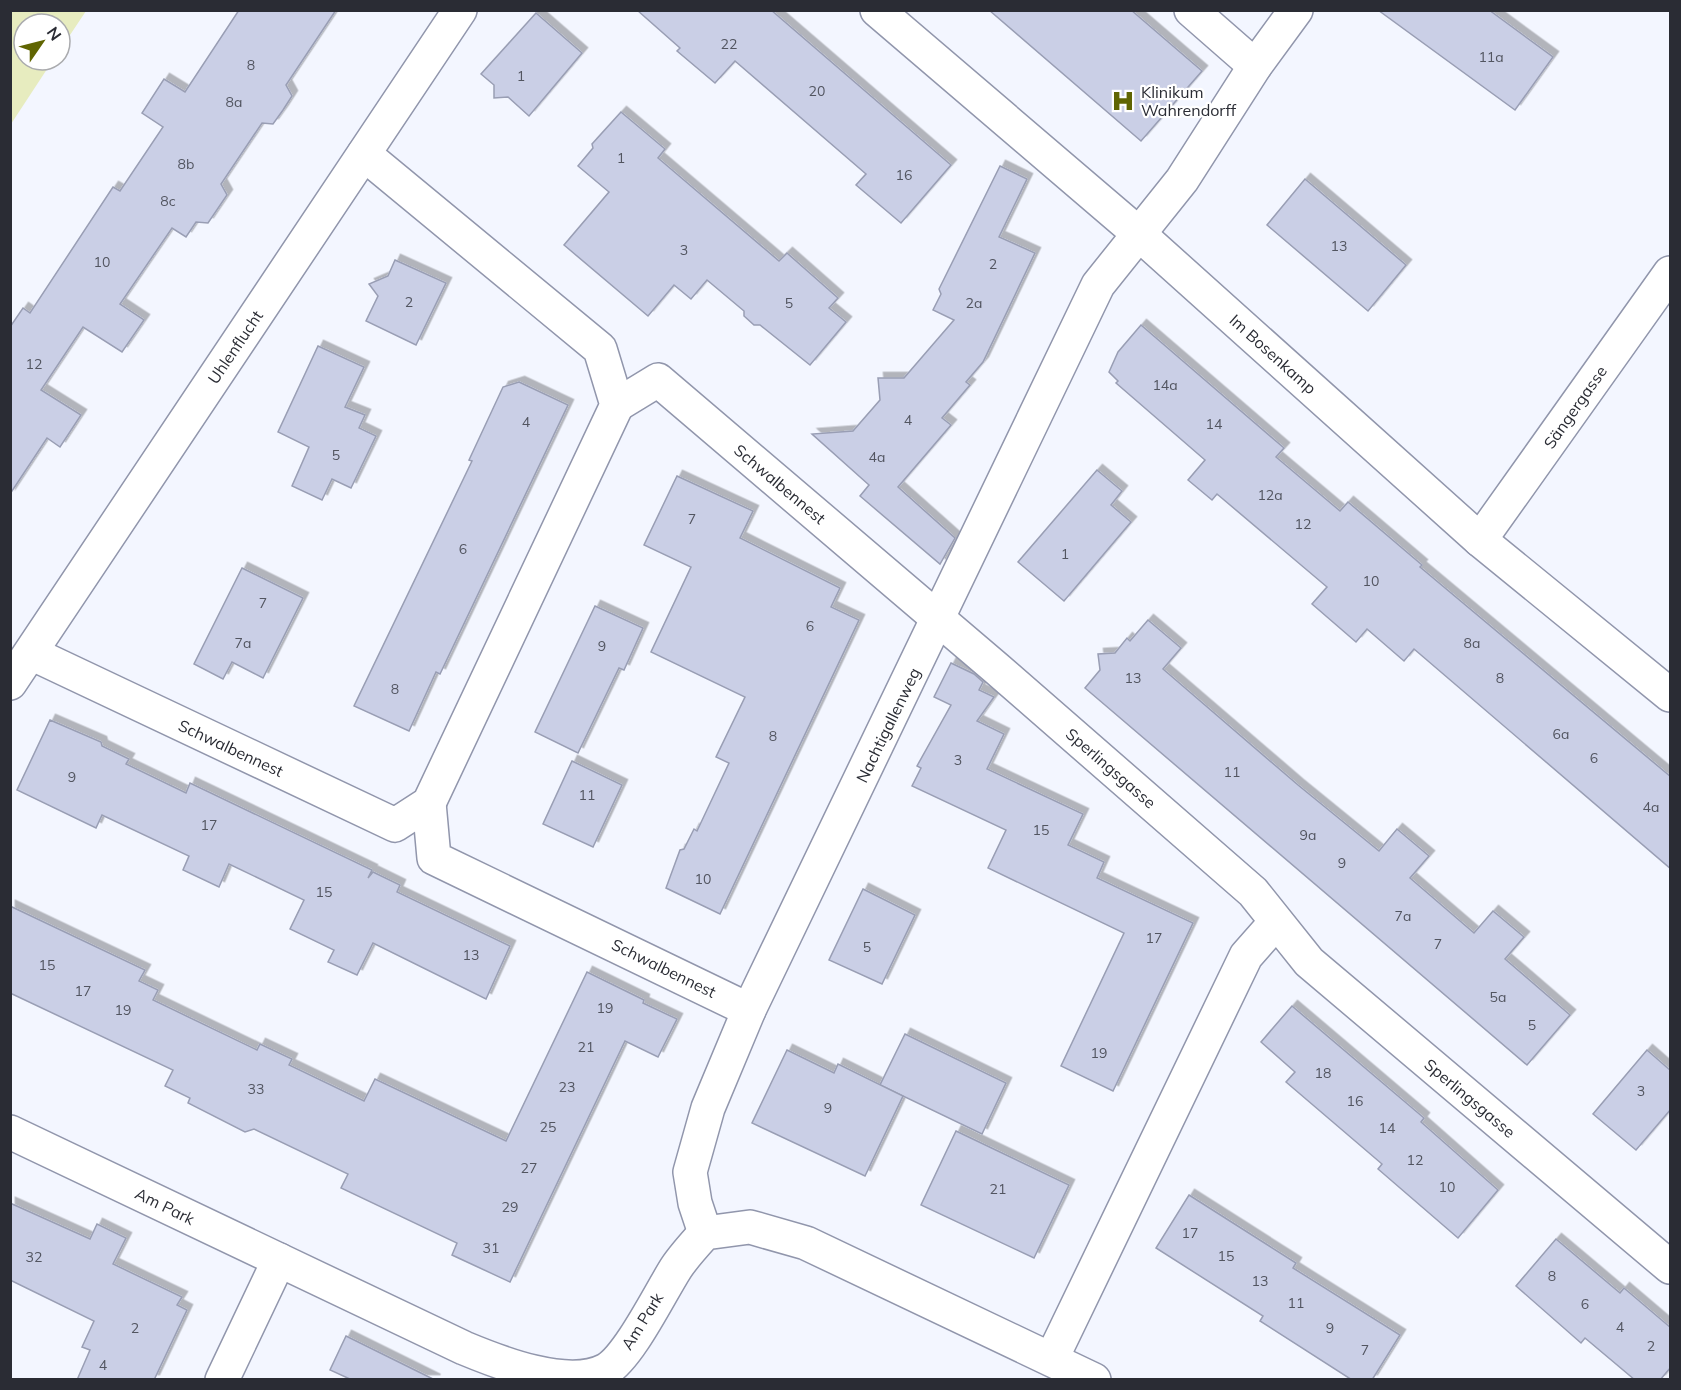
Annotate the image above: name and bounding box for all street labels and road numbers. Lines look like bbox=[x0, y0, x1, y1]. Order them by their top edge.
street label: Uhlenflucht bbox=[203, 306, 267, 388]
street label: Im Bosenkamp bbox=[1226, 310, 1320, 398]
street label: Sängergasse bbox=[1539, 362, 1611, 452]
street label: Schwalbennest bbox=[730, 440, 830, 528]
street label: Nachtigallenweg bbox=[852, 664, 924, 786]
street label: Schwalbennest bbox=[175, 715, 287, 781]
street label: Sperlingsgasse bbox=[1062, 724, 1160, 812]
street label: Schwalbennest bbox=[609, 934, 720, 1002]
street label: Sperlingsgasse bbox=[1420, 1054, 1520, 1142]
street label: Am Park bbox=[132, 1183, 199, 1229]
street label: Am Park bbox=[617, 1288, 668, 1353]

